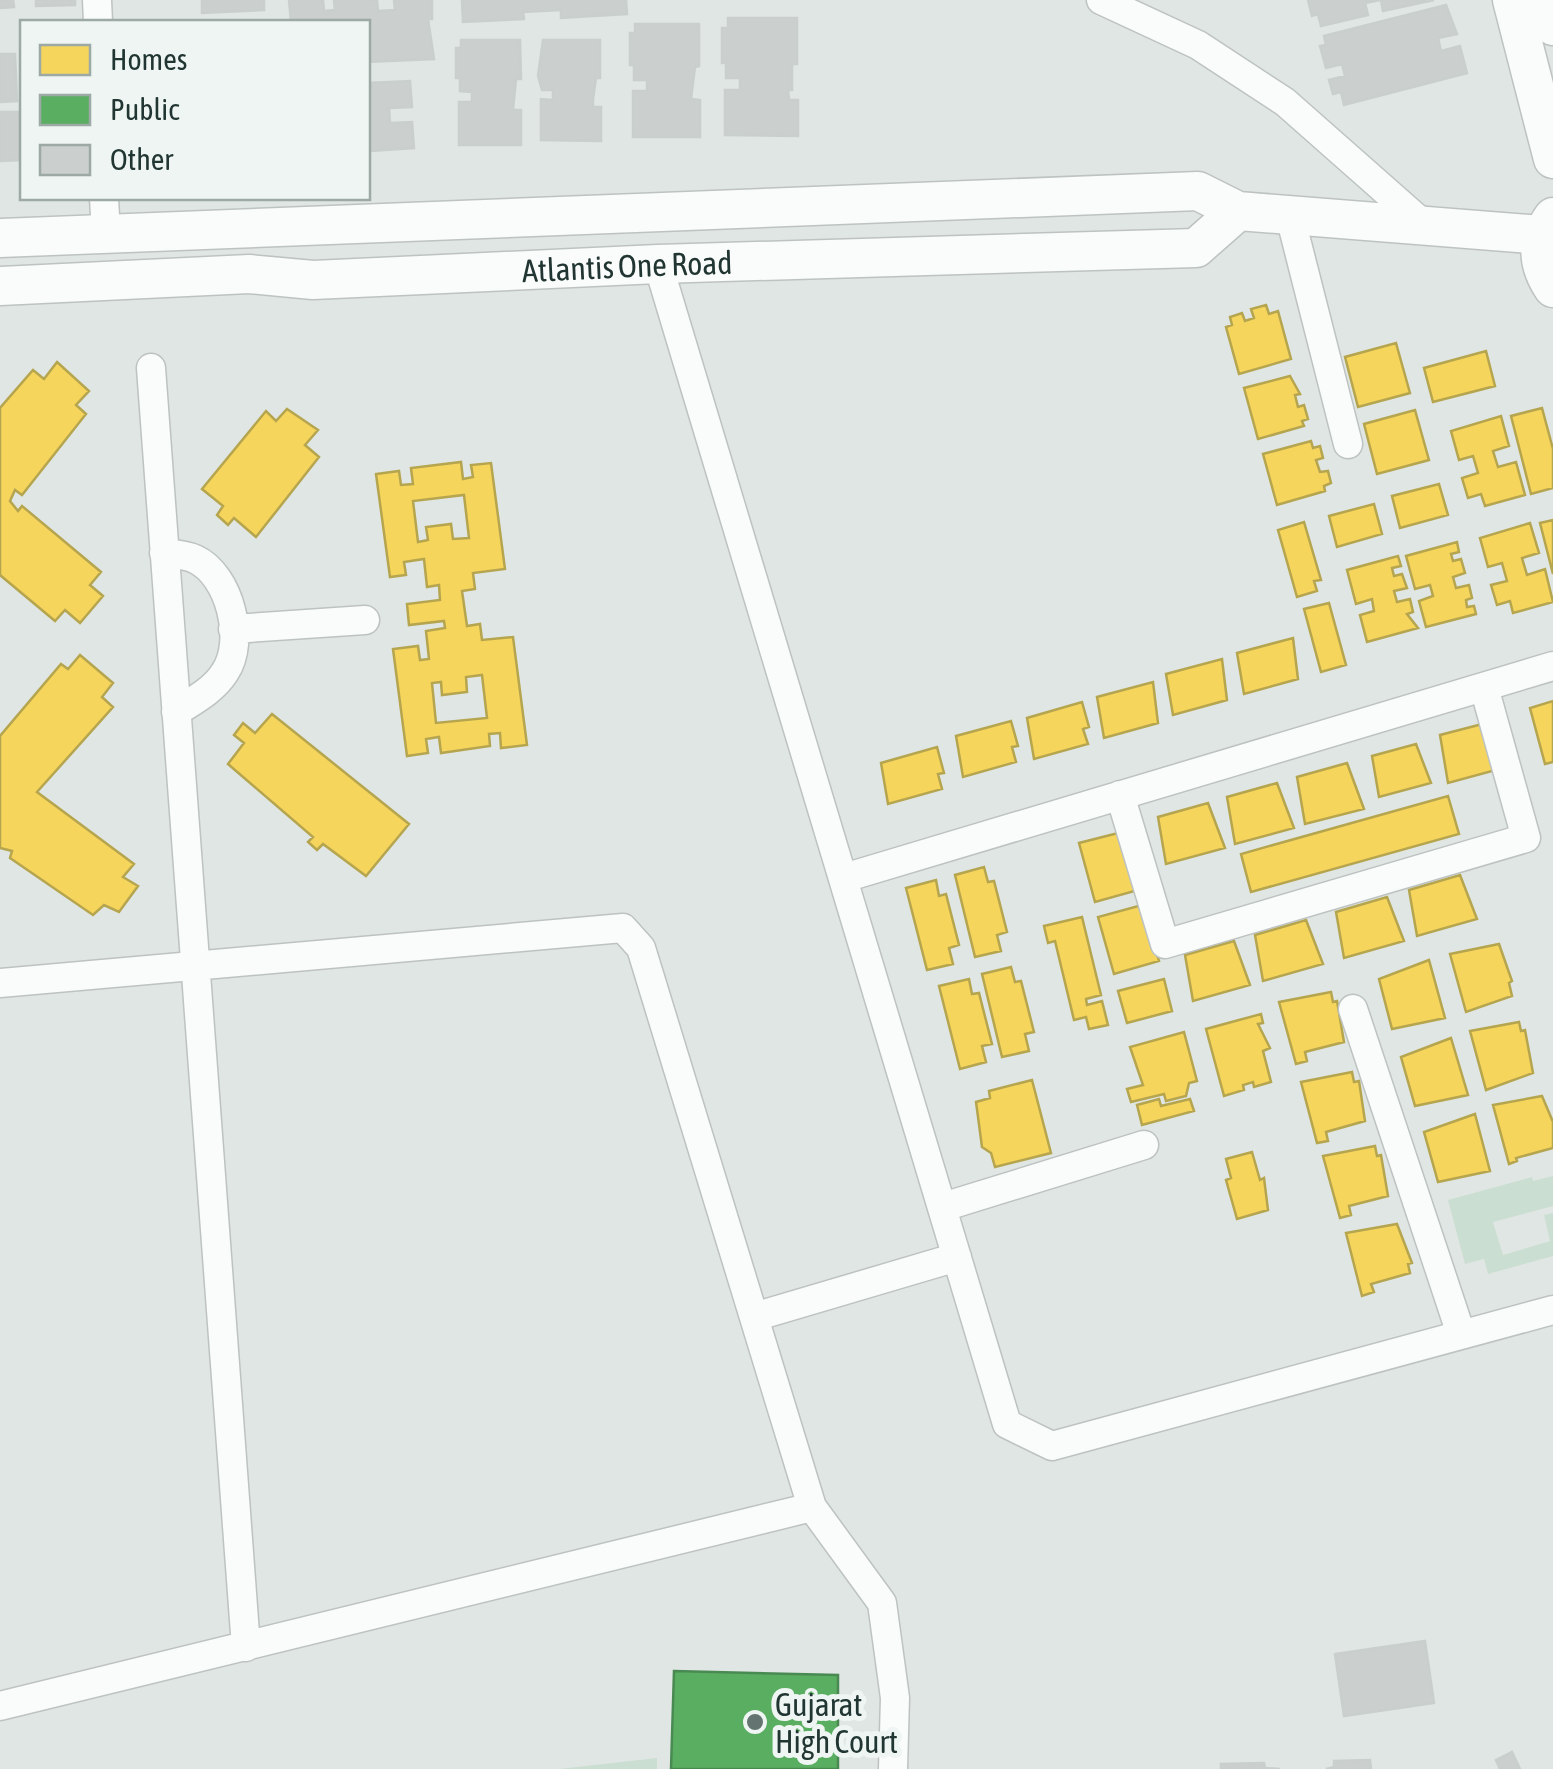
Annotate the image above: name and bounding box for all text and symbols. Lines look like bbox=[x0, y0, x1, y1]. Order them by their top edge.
legend bbox=[20, 20, 370, 200]
text: Homes bbox=[110, 42, 187, 76]
text: Public bbox=[110, 92, 180, 126]
text: Other bbox=[110, 142, 174, 176]
street label: Atlantis One Road bbox=[521, 243, 733, 289]
place label: Gujarat High Court bbox=[775, 1686, 898, 1760]
marker: Gujarat High Court bbox=[744, 1711, 766, 1733]

